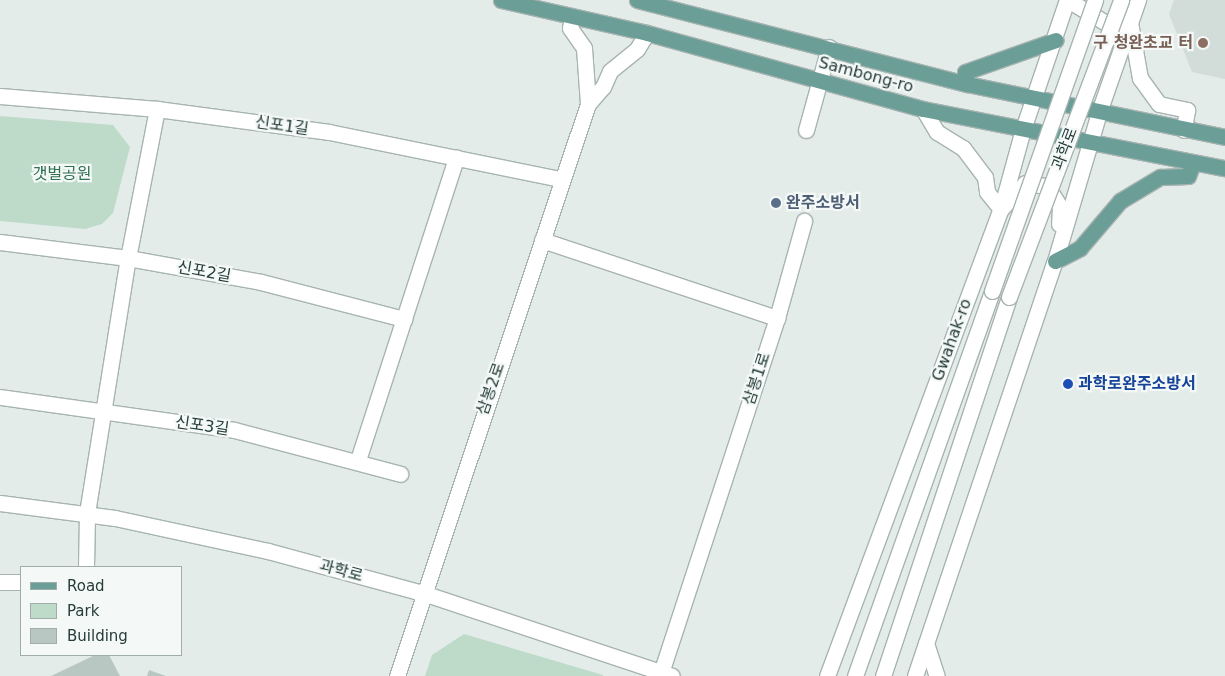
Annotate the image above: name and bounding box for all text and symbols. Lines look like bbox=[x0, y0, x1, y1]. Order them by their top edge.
place label: 구 청완초교 터 bbox=[1094, 33, 1193, 53]
marker: 구 청완초교 터 bbox=[1197, 37, 1209, 49]
street label: Sambong-ro bbox=[816, 53, 916, 97]
street label: 신포1길 bbox=[254, 113, 310, 139]
street label: 과학로 bbox=[1048, 125, 1082, 173]
park label: 갯벌공원 bbox=[33, 164, 91, 184]
place label: 완주소방서 bbox=[786, 193, 860, 213]
marker: 완주소방서 bbox=[770, 197, 782, 209]
street label: 신포2길 bbox=[176, 258, 232, 286]
street label: Gwahak-ro bbox=[928, 296, 976, 384]
street label: 삼봉1로 bbox=[739, 350, 775, 408]
street label: 삼봉2로 bbox=[473, 360, 509, 418]
place label: 과학로완주소방서 bbox=[1078, 374, 1196, 394]
marker: 과학로완주소방서 bbox=[1062, 378, 1074, 390]
street label: 신포3길 bbox=[174, 413, 230, 439]
street label: 과학로 bbox=[317, 556, 365, 586]
legend bbox=[20, 566, 182, 656]
text: Road bbox=[67, 577, 105, 595]
text: Park bbox=[67, 602, 99, 620]
text: Building bbox=[67, 627, 128, 645]

